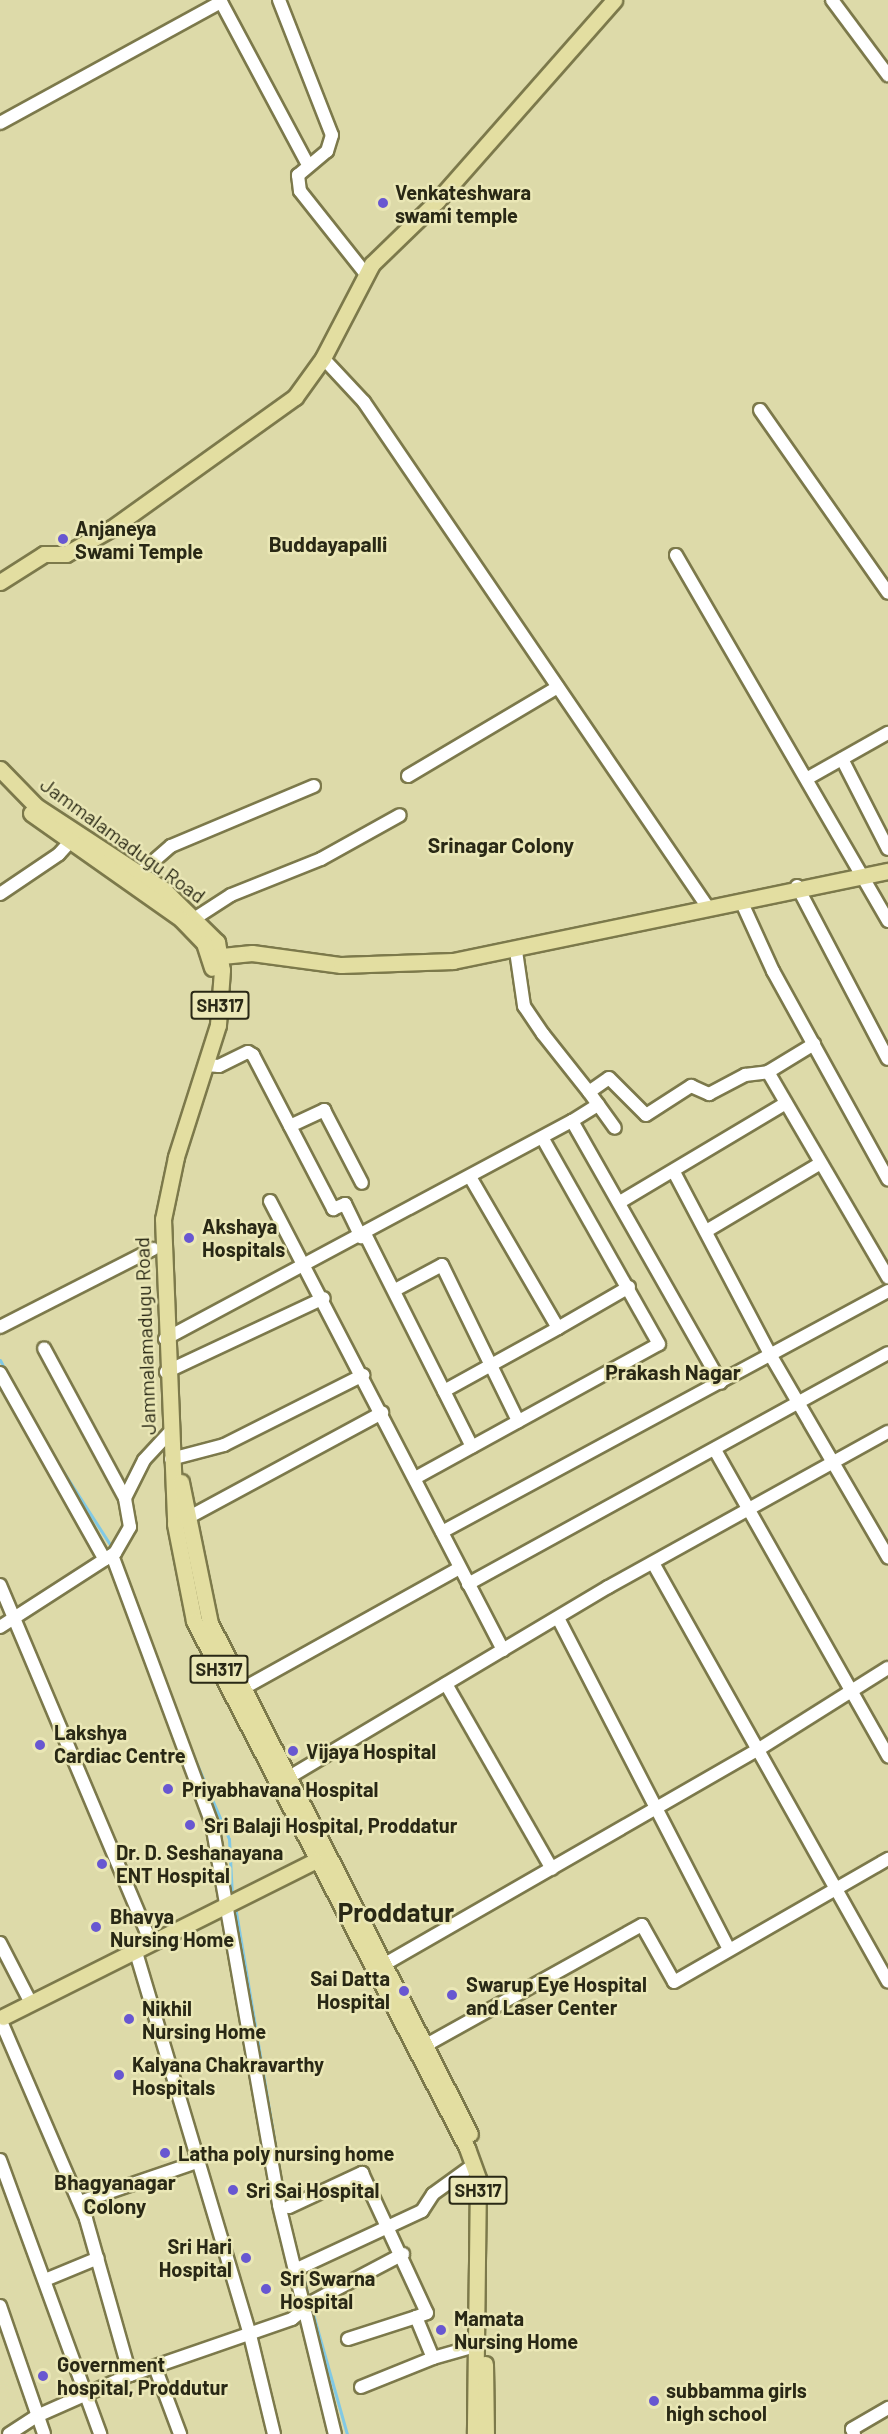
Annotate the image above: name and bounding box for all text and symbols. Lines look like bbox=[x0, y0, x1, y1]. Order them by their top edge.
place label: Venkateshwara swami temple bbox=[395, 180, 531, 227]
marker: Venkateshwara swami temple bbox=[376, 196, 390, 210]
place label: Anjaneya Swami Temple bbox=[75, 516, 203, 563]
district label: Buddayapalli bbox=[269, 531, 387, 557]
marker: Anjaneya Swami Temple bbox=[56, 532, 70, 546]
street label: Jammalamadugu Road bbox=[36, 772, 210, 908]
district label: Srinagar Colony bbox=[428, 832, 574, 858]
road number: SH317 bbox=[190, 990, 250, 1020]
place label: Akshaya Hospitals bbox=[202, 1214, 285, 1261]
marker: Akshaya Hospitals bbox=[180, 1229, 198, 1247]
street label: Jammalamadugu Road bbox=[130, 1237, 160, 1435]
district label: Prakash Nagar bbox=[605, 1359, 741, 1385]
road number: SH317 bbox=[189, 1654, 249, 1684]
place label: Lakshya Cardiac Centre bbox=[54, 1721, 186, 1768]
marker: Lakshya Cardiac Centre bbox=[31, 1736, 49, 1754]
place label: Vijaya Hospital bbox=[306, 1739, 436, 1763]
marker: Vijaya Hospital bbox=[284, 1742, 302, 1760]
place label: Priyabhavana Hospital bbox=[182, 1777, 378, 1801]
marker: Priyabhavana Hospital bbox=[159, 1780, 177, 1798]
place label: Sri Balaji Hospital, Proddatur bbox=[204, 1813, 457, 1837]
marker: Sri Balaji Hospital, Proddatur bbox=[181, 1816, 199, 1834]
place label: Dr. D. Seshanayana ENT Hospital bbox=[116, 1840, 283, 1887]
marker: Dr. D. Seshanayana ENT Hospital bbox=[93, 1855, 111, 1873]
district label: Proddatur bbox=[338, 1896, 454, 1928]
place label: Bhavya Nursing Home bbox=[110, 1904, 234, 1951]
marker: Bhavya Nursing Home bbox=[87, 1918, 105, 1936]
place label: Sai Datta Hospital bbox=[310, 1967, 390, 2014]
place label: Swarup Eye Hospital and Laser Center bbox=[466, 1972, 647, 2019]
marker: Sai Datta Hospital bbox=[395, 1982, 413, 2000]
marker: Swarup Eye Hospital and Laser Center bbox=[443, 1986, 461, 2004]
place label: Nikhil Nursing Home bbox=[142, 1996, 266, 2043]
marker: Nikhil Nursing Home bbox=[120, 2010, 138, 2028]
place label: Kalyana Chakravarthy Hospitals bbox=[132, 2052, 324, 2099]
marker: Kalyana Chakravarthy Hospitals bbox=[110, 2066, 128, 2084]
place label: Latha poly nursing home bbox=[178, 2141, 394, 2165]
marker: Latha poly nursing home bbox=[156, 2144, 174, 2162]
district label: Bhagyanagar Colony bbox=[54, 2169, 176, 2219]
road number: SH317 bbox=[448, 2175, 508, 2205]
place label: Sri Sai Hospital bbox=[246, 2178, 379, 2202]
marker: Sri Sai Hospital bbox=[224, 2181, 242, 2199]
place label: Sri Hari Hospital bbox=[159, 2234, 232, 2281]
marker: Sri Hari Hospital bbox=[237, 2249, 255, 2267]
place label: Sri Swarna Hospital bbox=[280, 2266, 375, 2313]
marker: Sri Swarna Hospital bbox=[257, 2280, 275, 2298]
place label: Mamata Nursing Home bbox=[454, 2306, 578, 2353]
marker: Mamata Nursing Home bbox=[432, 2321, 450, 2339]
place label: Government hospital, Proddutur bbox=[57, 2352, 228, 2399]
marker: Government hospital, Proddutur bbox=[34, 2367, 52, 2385]
place label: subbamma girls high school bbox=[666, 2378, 807, 2425]
marker: subbamma girls high school bbox=[647, 2394, 661, 2408]

